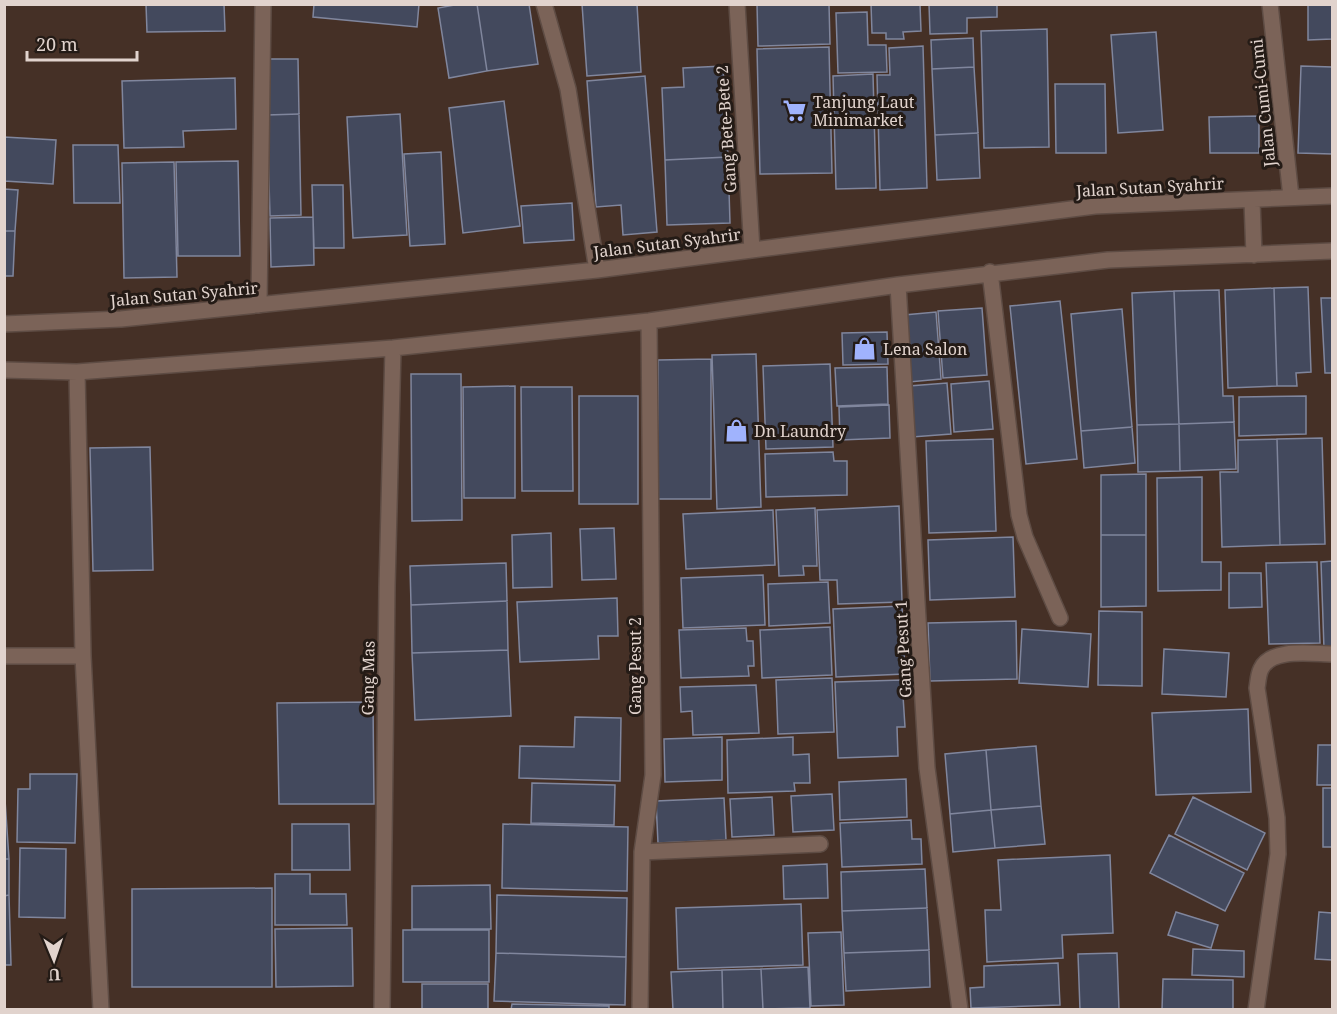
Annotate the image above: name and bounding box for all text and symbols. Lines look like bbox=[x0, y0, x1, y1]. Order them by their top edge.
scale bar bbox=[27, 24, 136, 62]
text: 20 m bbox=[36, 32, 78, 56]
street label: Jalan Cumi-Cumi bbox=[1245, 38, 1281, 169]
street label: Gang Bete-Bete 2 bbox=[711, 64, 741, 194]
place label: Tanjung Laut Minimarket bbox=[813, 91, 915, 131]
supermarket icon: Tanjung Laut Minimarket bbox=[782, 98, 808, 124]
street label: Jalan Sutan Syahrir bbox=[1075, 172, 1225, 202]
street label: Jalan Sutan Syahrir bbox=[591, 223, 742, 263]
street label: Jalan Sutan Syahrir bbox=[108, 277, 259, 311]
shop icon: Lena Salon bbox=[852, 336, 878, 362]
place label: Lena Salon bbox=[883, 338, 967, 360]
shop icon: Dn Laundry bbox=[723, 418, 749, 444]
place label: Dn Laundry bbox=[754, 420, 847, 442]
street label: Gang Pesut 1 bbox=[889, 600, 917, 698]
street label: Gang Pesut 2 bbox=[624, 617, 646, 715]
street label: Gang Mas bbox=[356, 640, 380, 716]
north arrow bbox=[24, 930, 84, 990]
text: U bbox=[48, 964, 61, 986]

